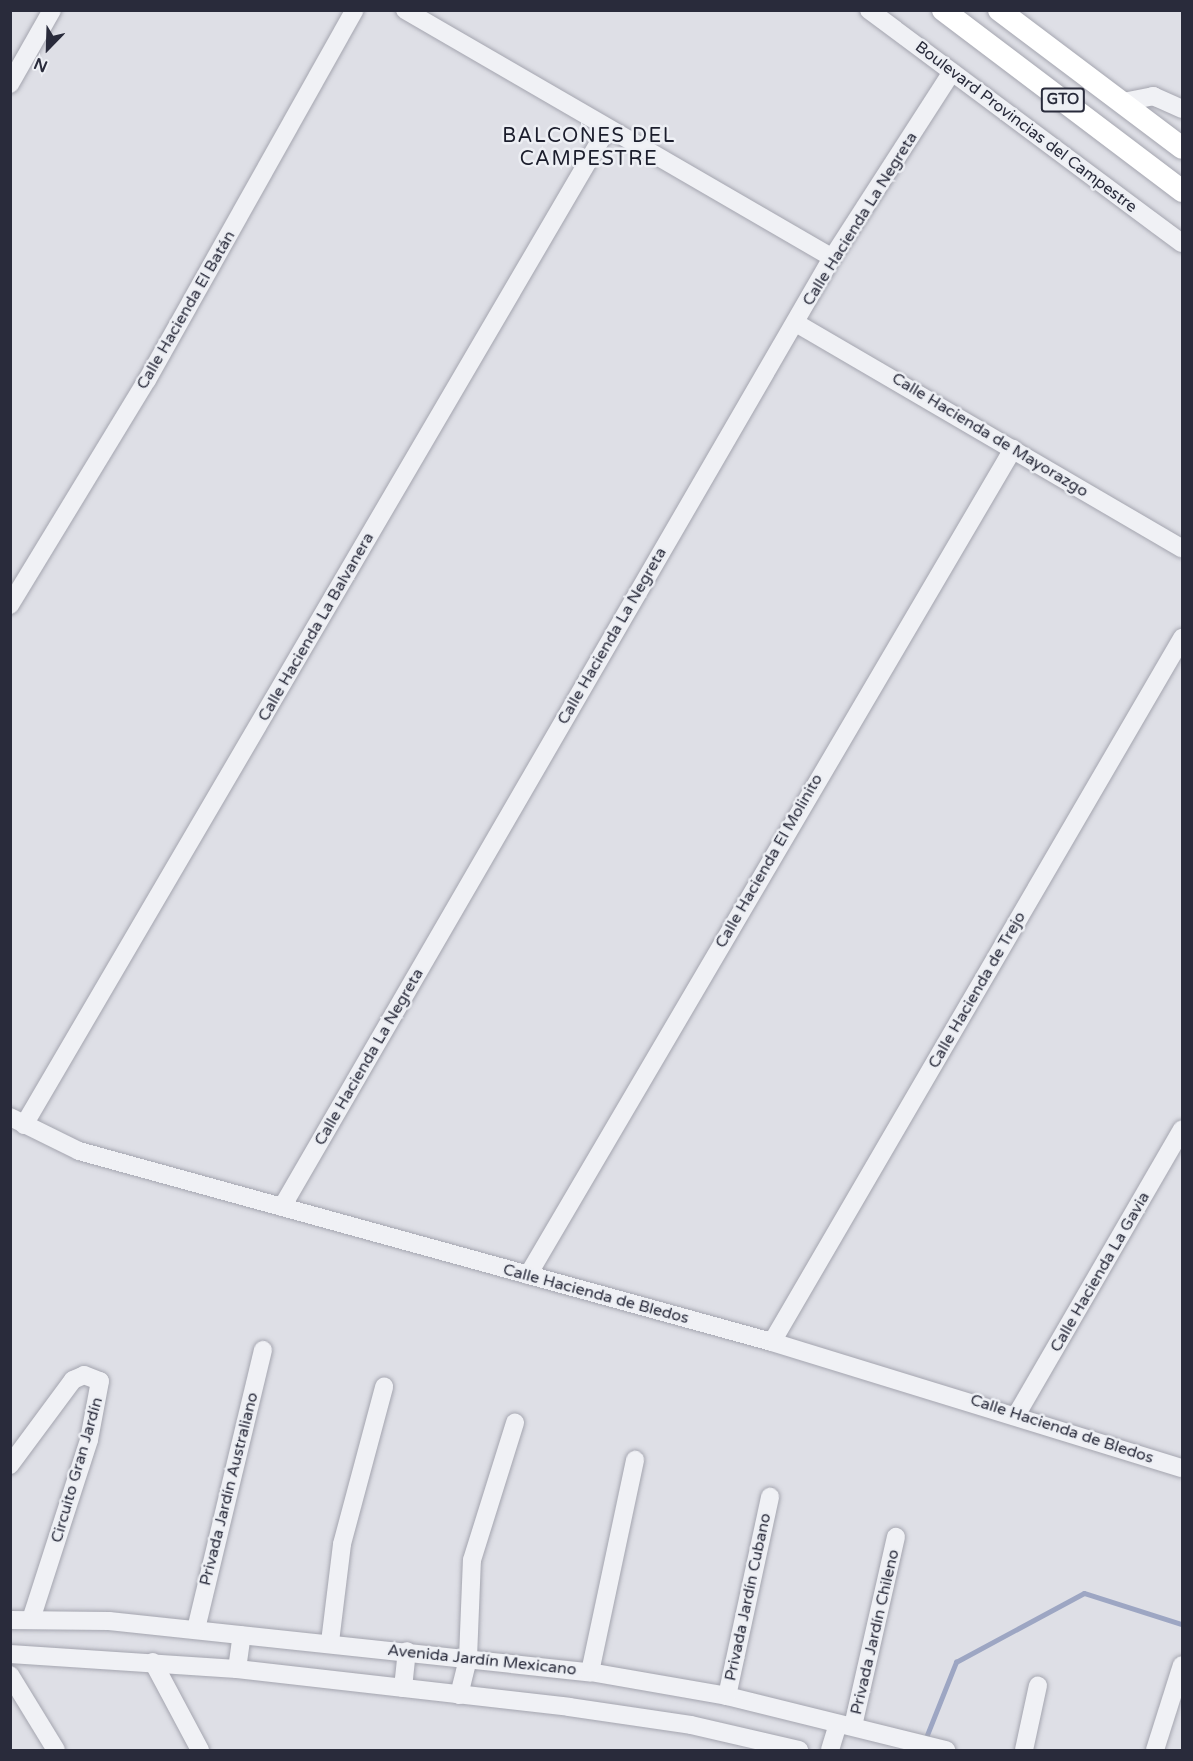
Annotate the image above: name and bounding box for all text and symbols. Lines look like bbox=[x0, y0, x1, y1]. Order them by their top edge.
north arrow bbox=[18, 18, 78, 78]
street label: Boulevard Provincias del Campestre bbox=[911, 37, 1141, 217]
text: N bbox=[31, 53, 51, 76]
road number: GTO bbox=[1040, 88, 1086, 112]
district label: BALCONES DEL CAMPESTRE bbox=[502, 125, 676, 172]
street label: Calle Hacienda La Negreta bbox=[799, 129, 921, 309]
street label: Calle Hacienda El Batán bbox=[133, 227, 239, 393]
street label: Calle Hacienda de Mayorazgo bbox=[888, 369, 1092, 501]
street label: Calle Hacienda La Balvanera bbox=[254, 529, 378, 725]
street label: Calle Hacienda La Negreta bbox=[553, 544, 671, 728]
street label: Calle Hacienda El Molinito bbox=[711, 771, 827, 951]
street label: Calle Hacienda de Trejo bbox=[924, 908, 1030, 1072]
street label: Calle Hacienda La Negreta bbox=[310, 965, 428, 1149]
street label: Calle Hacienda La Gavia bbox=[1046, 1189, 1154, 1355]
street label: Calle Hacienda de Bledos bbox=[501, 1260, 691, 1328]
street label: Privada Jardín Australiano bbox=[196, 1390, 262, 1588]
street label: Calle Hacienda de Bledos bbox=[968, 1390, 1156, 1468]
street label: Circuito Gran Jardín bbox=[47, 1395, 107, 1545]
street label: Privada Jardín Cubano bbox=[721, 1511, 775, 1683]
street label: Privada Jardín Chileno bbox=[847, 1547, 903, 1717]
street label: Avenida Jardín Mexicano bbox=[387, 1641, 577, 1679]

